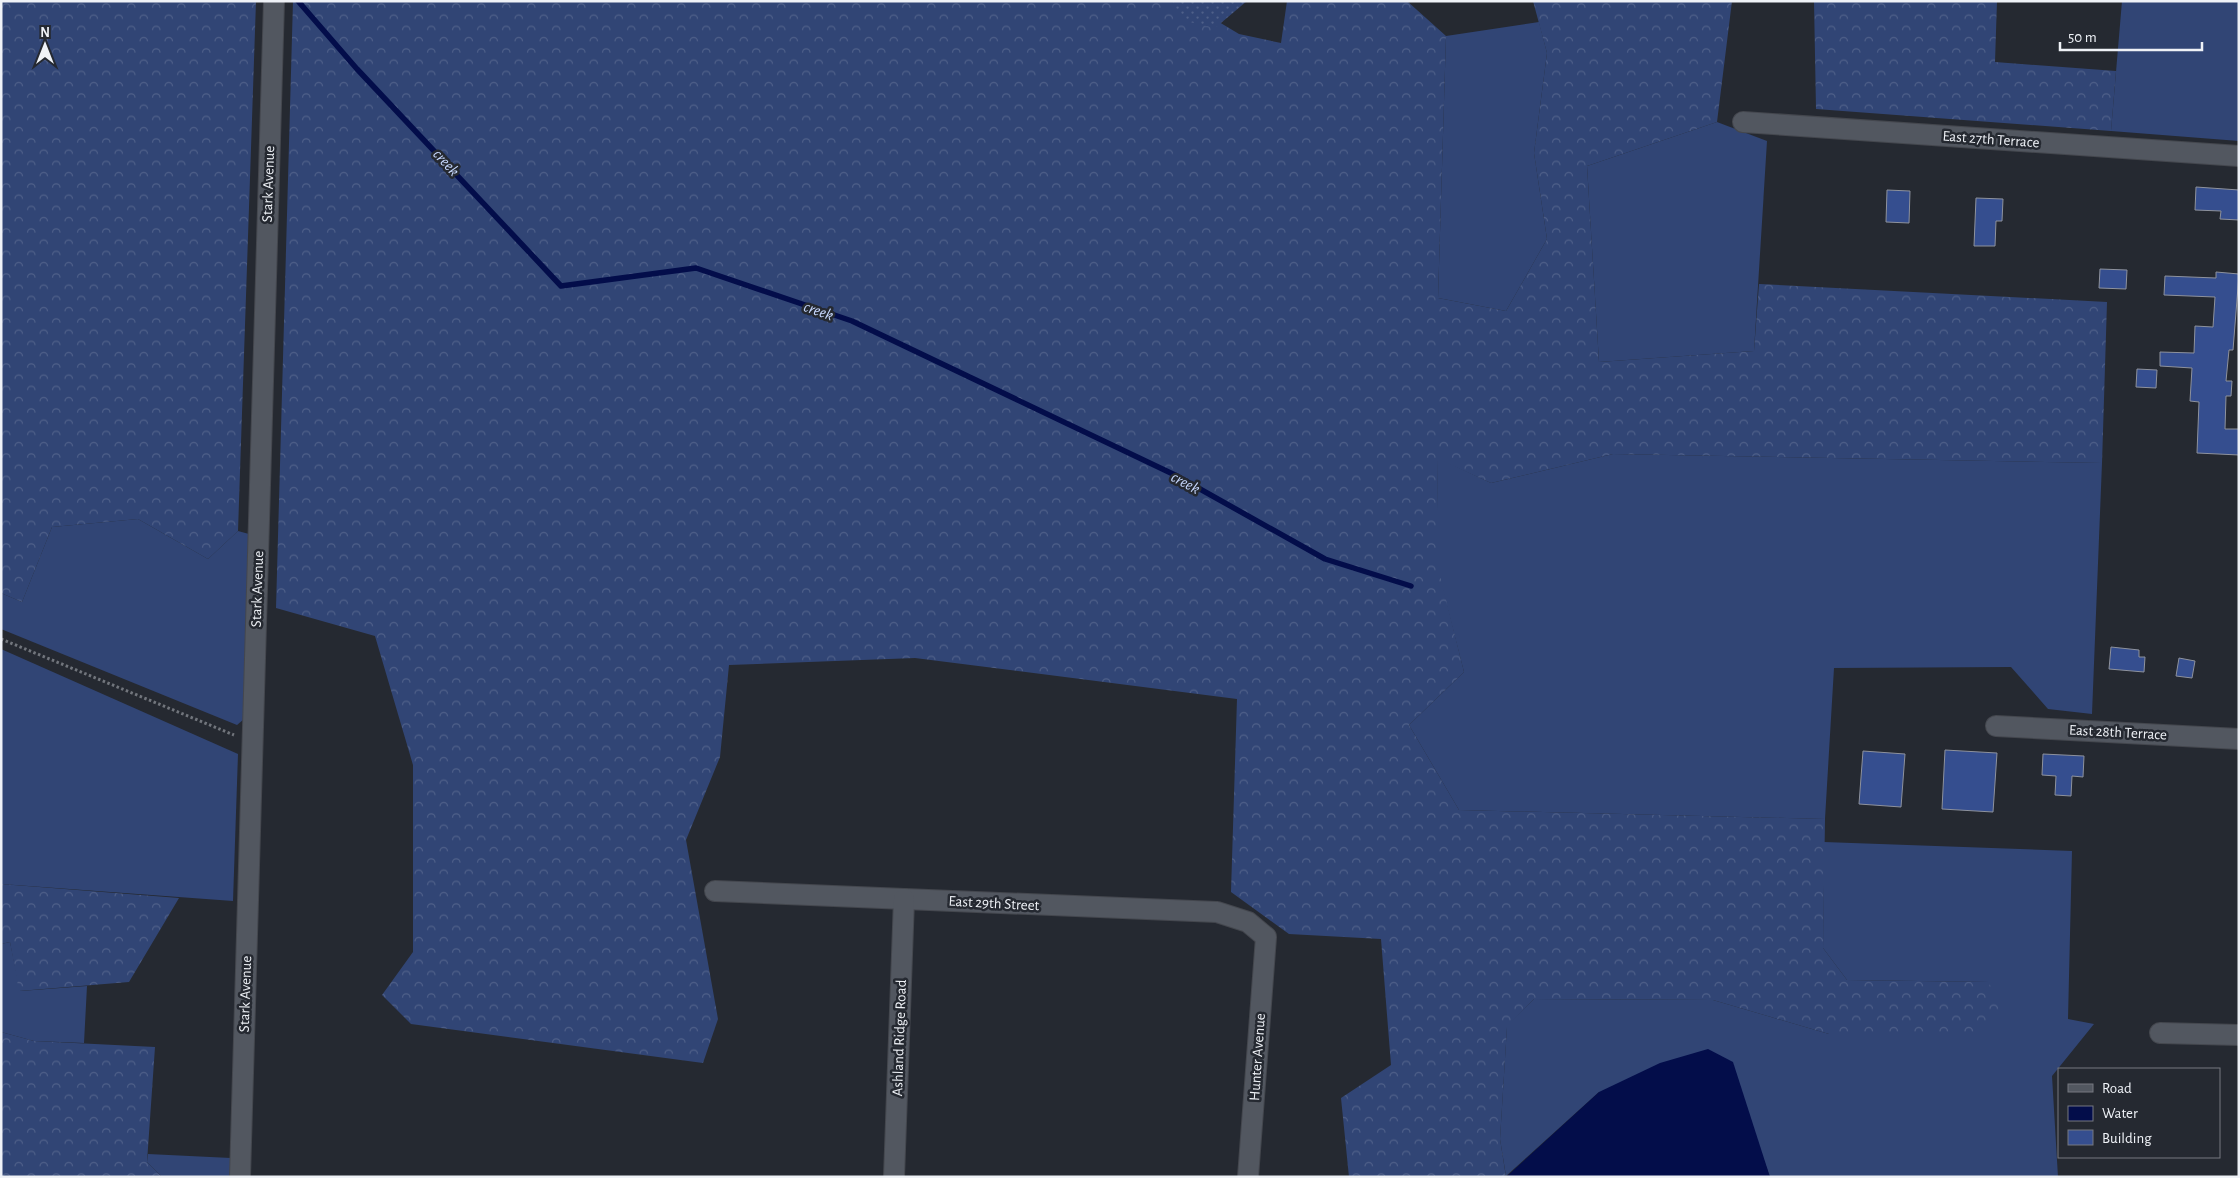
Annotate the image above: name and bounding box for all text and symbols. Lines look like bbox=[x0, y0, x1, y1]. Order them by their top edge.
north arrow bbox=[20, 20, 70, 70]
scale bar bbox=[2060, 20, 2202, 52]
text: N bbox=[40, 26, 50, 40]
text: 50 m bbox=[2068, 30, 2097, 45]
street label: East 27th Terrace bbox=[1942, 129, 2040, 150]
street label: Stark Avenue bbox=[260, 145, 277, 223]
water label: creek bbox=[430, 146, 462, 179]
water label: creek bbox=[802, 298, 835, 323]
water label: creek bbox=[1169, 469, 1203, 497]
street label: Stark Avenue bbox=[249, 550, 266, 628]
street label: East 28th Terrace bbox=[2069, 722, 2167, 743]
street label: East 29th Street bbox=[948, 894, 1040, 913]
street label: Stark Avenue bbox=[237, 955, 254, 1033]
street label: Ashland Ridge Road bbox=[890, 979, 909, 1097]
street label: Hunter Avenue bbox=[1247, 1013, 1268, 1101]
legend bbox=[2058, 1068, 2220, 1158]
text: Road bbox=[2102, 1081, 2132, 1096]
text: Water bbox=[2102, 1106, 2138, 1121]
text: Building bbox=[2102, 1131, 2152, 1146]

